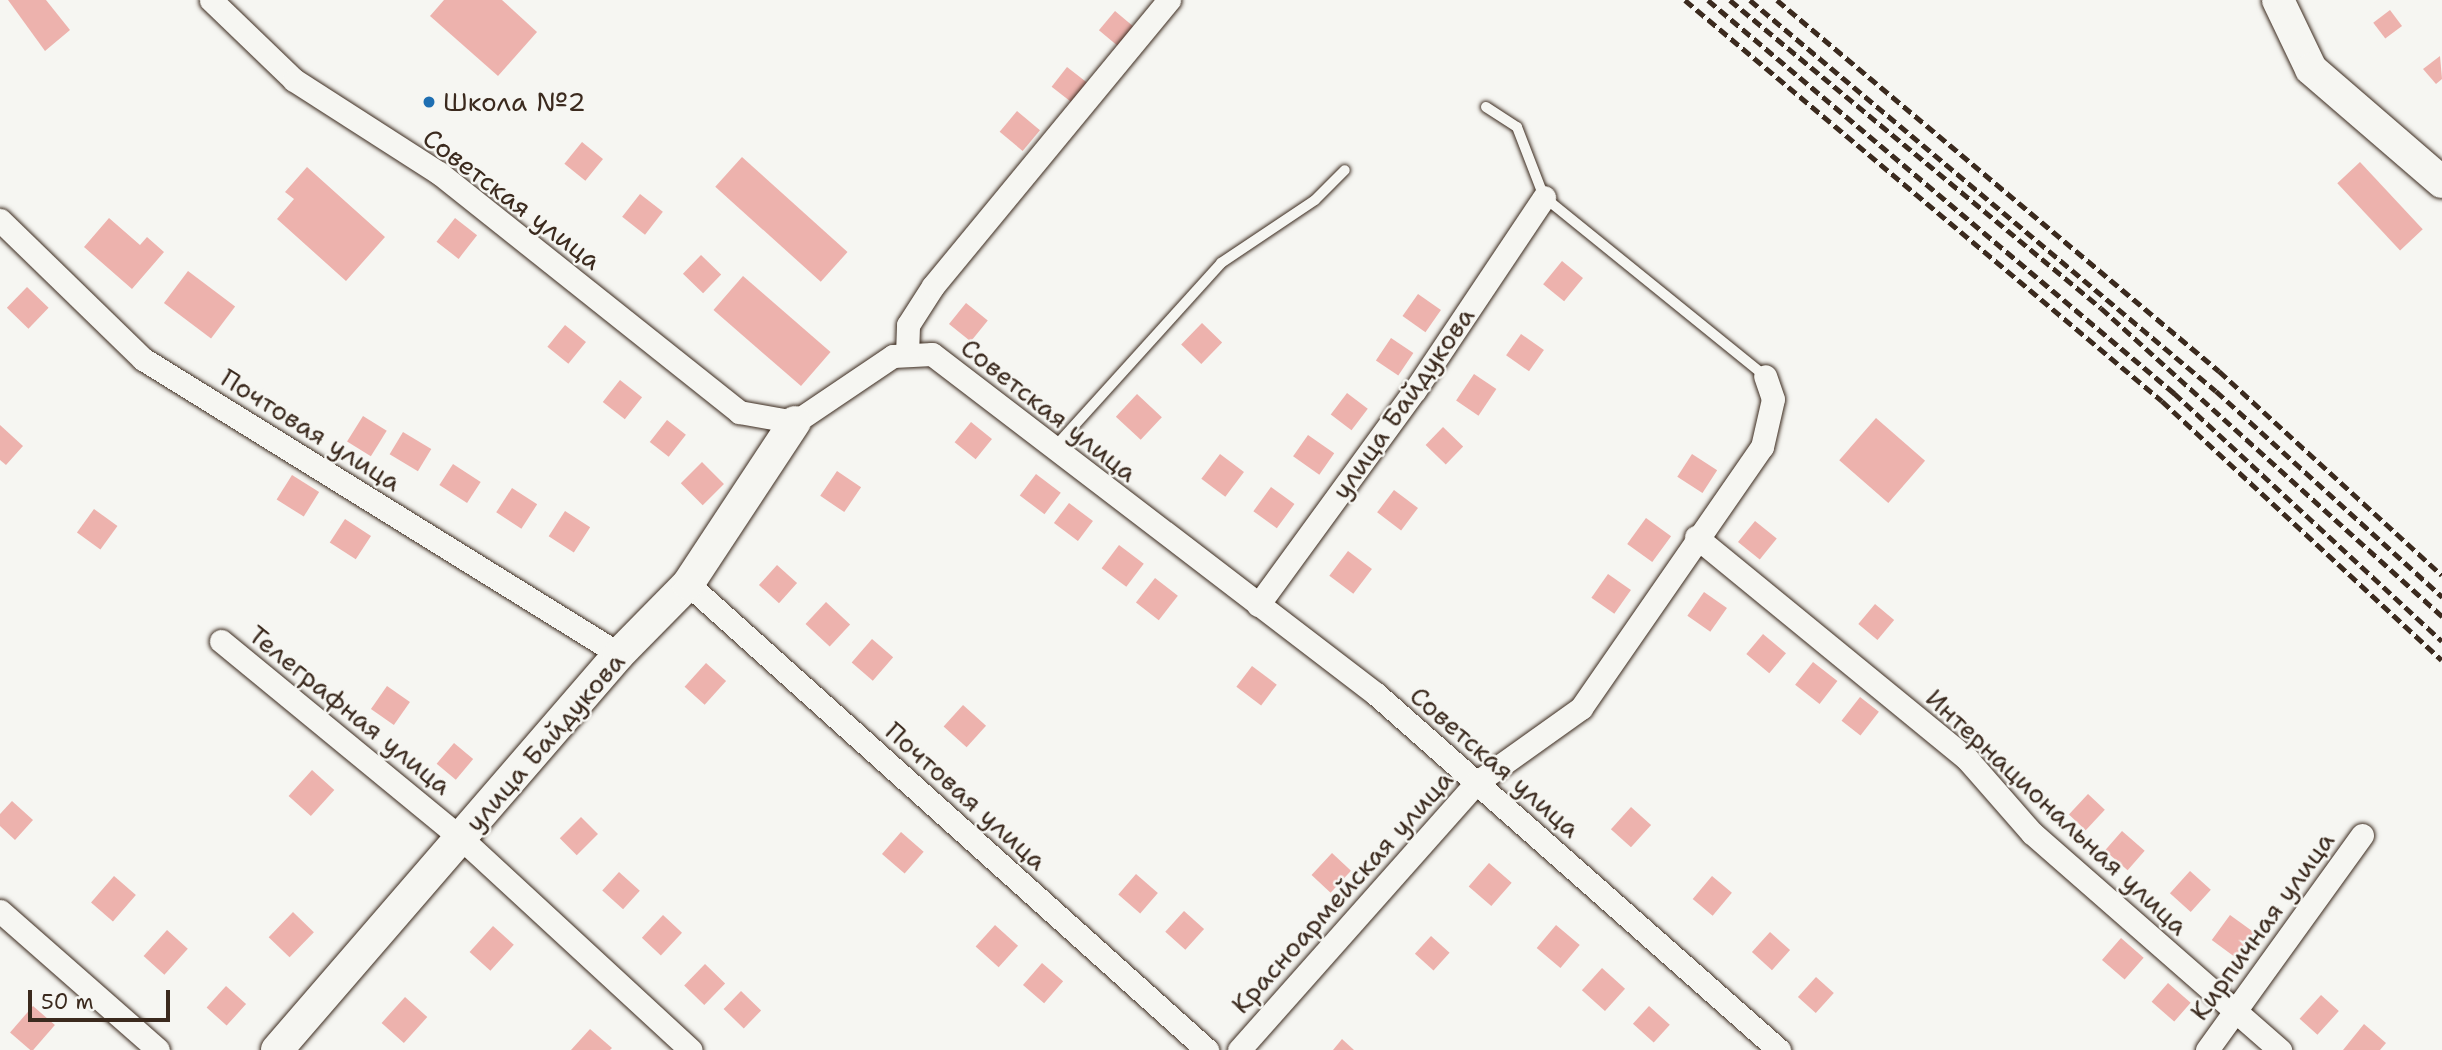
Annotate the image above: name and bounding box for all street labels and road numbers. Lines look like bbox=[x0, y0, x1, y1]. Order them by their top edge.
street label: Советская улица bbox=[417, 122, 607, 276]
street label: улица Байдукова bbox=[1325, 301, 1481, 505]
street label: Советская улица bbox=[955, 332, 1143, 488]
street label: Почтовая улица bbox=[215, 362, 407, 498]
street label: Телеграфная улица bbox=[242, 619, 458, 801]
street label: улица Байдукова bbox=[459, 646, 631, 838]
street label: Советская улица bbox=[1404, 680, 1586, 844]
street label: Интернациональная улица bbox=[1919, 682, 2195, 942]
street label: Почтовая улица bbox=[879, 715, 1053, 877]
street label: Красноармейская улица bbox=[1225, 764, 1459, 1020]
street label: Кирпичная улица bbox=[2183, 826, 2341, 1026]

